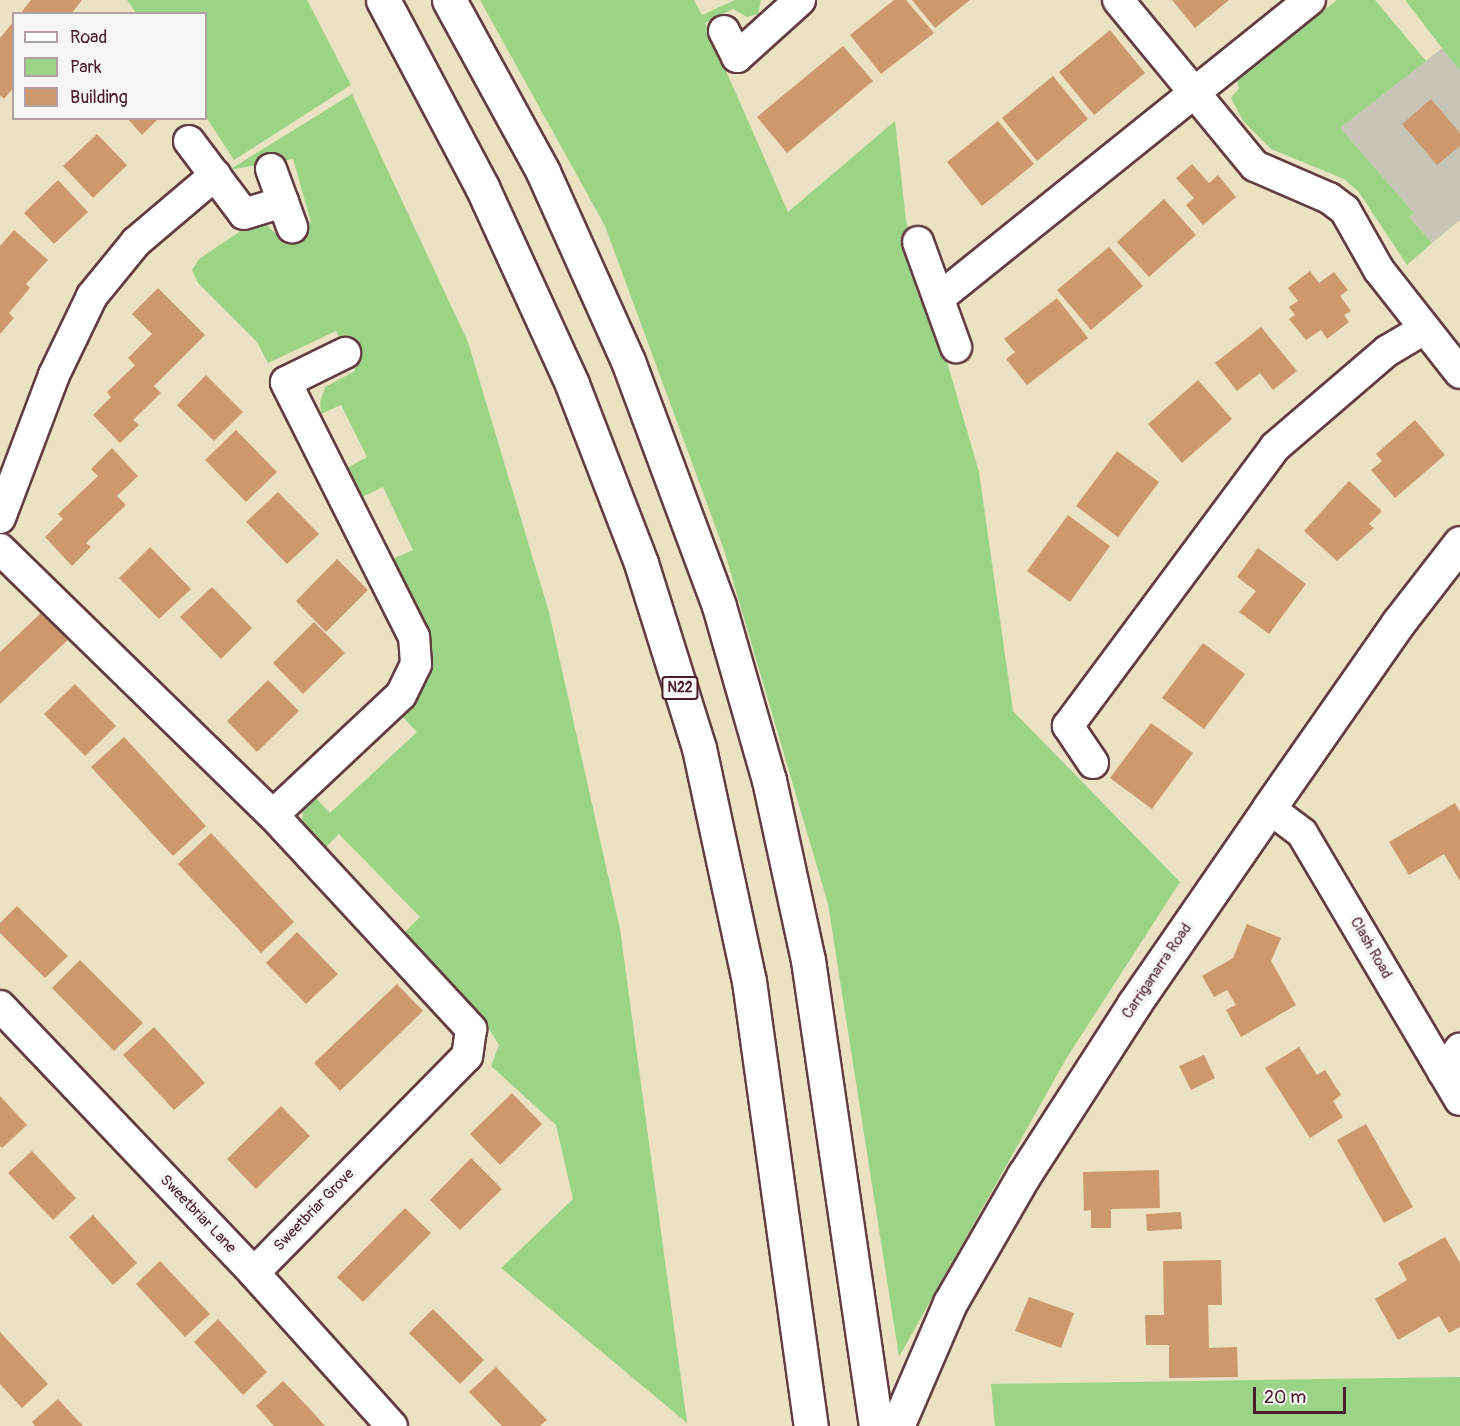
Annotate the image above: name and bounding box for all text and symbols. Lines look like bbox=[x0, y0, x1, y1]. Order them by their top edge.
legend bbox=[12, 12, 207, 120]
text: Road bbox=[70, 26, 107, 49]
text: Park bbox=[70, 56, 102, 79]
text: Building bbox=[70, 86, 128, 109]
road number: N22 bbox=[660, 677, 700, 699]
street label: Clash Road bbox=[1346, 914, 1396, 982]
street label: Carriganarra Road bbox=[1118, 920, 1196, 1022]
street label: Sweetbriar Grove bbox=[270, 1165, 358, 1255]
street label: Sweetbriar Lane bbox=[156, 1171, 240, 1257]
scale bar bbox=[1256, 1375, 1349, 1413]
text: 20 m bbox=[1264, 1386, 1306, 1409]

